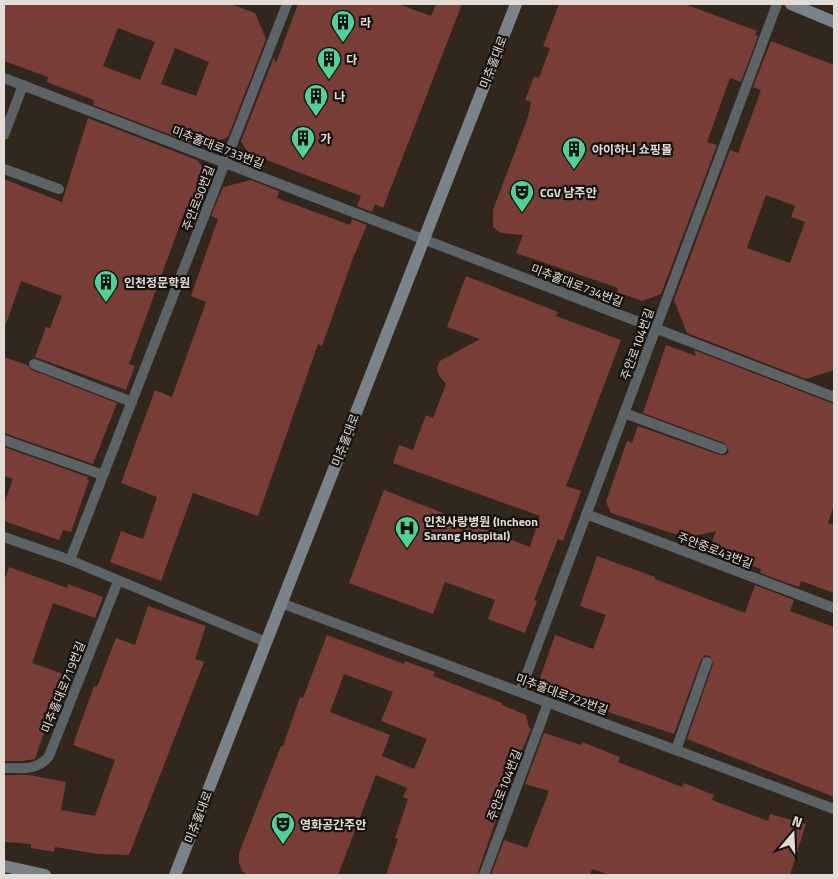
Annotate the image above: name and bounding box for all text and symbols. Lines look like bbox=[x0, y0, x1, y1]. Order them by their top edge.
building icon: 라 bbox=[330, 9, 356, 43]
place label: 라 bbox=[360, 13, 371, 32]
street label: 미추홀대로 bbox=[474, 33, 512, 91]
building icon: 다 bbox=[316, 46, 342, 80]
place label: 다 bbox=[346, 50, 357, 69]
building icon: 나 bbox=[303, 83, 329, 117]
place label: 나 bbox=[334, 87, 345, 106]
street label: 미추홀대로733번길 bbox=[169, 121, 267, 173]
building icon: 가 bbox=[290, 125, 316, 159]
place label: 가 bbox=[320, 129, 331, 148]
building icon: 아이하니 쇼핑몰 bbox=[561, 136, 587, 170]
place label: 아이하니 쇼핑몰 bbox=[592, 140, 672, 159]
street label: 주안로90번길 bbox=[177, 163, 219, 233]
theatre icon: CGV 남주안 bbox=[509, 179, 535, 213]
place label: CGV 남주안 bbox=[540, 183, 597, 202]
street label: 미추홀대로734번길 bbox=[528, 259, 626, 311]
building icon: 인천정문학원 bbox=[93, 269, 119, 303]
place label: 인천정문학원 bbox=[124, 273, 190, 292]
street label: 주안로104번길 bbox=[615, 305, 659, 383]
street label: 미추홀대로 bbox=[326, 411, 364, 469]
place label: 인천사랑병원 (Incheon Sarang Hospital) bbox=[424, 512, 538, 545]
hospital icon: 인천사랑병원 (Incheon Sarang Hospital) bbox=[394, 515, 420, 549]
street label: 주안중로43번길 bbox=[674, 527, 756, 573]
street label: 미추홀대로719번길 bbox=[36, 638, 90, 736]
street label: 미추홀대로722번길 bbox=[513, 668, 611, 720]
street label: 주안로104번길 bbox=[482, 746, 526, 824]
street label: 미추홀대로 bbox=[179, 788, 217, 846]
north arrow bbox=[768, 809, 818, 859]
text: N bbox=[789, 810, 805, 833]
theatre icon: 영화공간주안 bbox=[270, 811, 296, 845]
place label: 영화공간주안 bbox=[300, 815, 366, 834]

